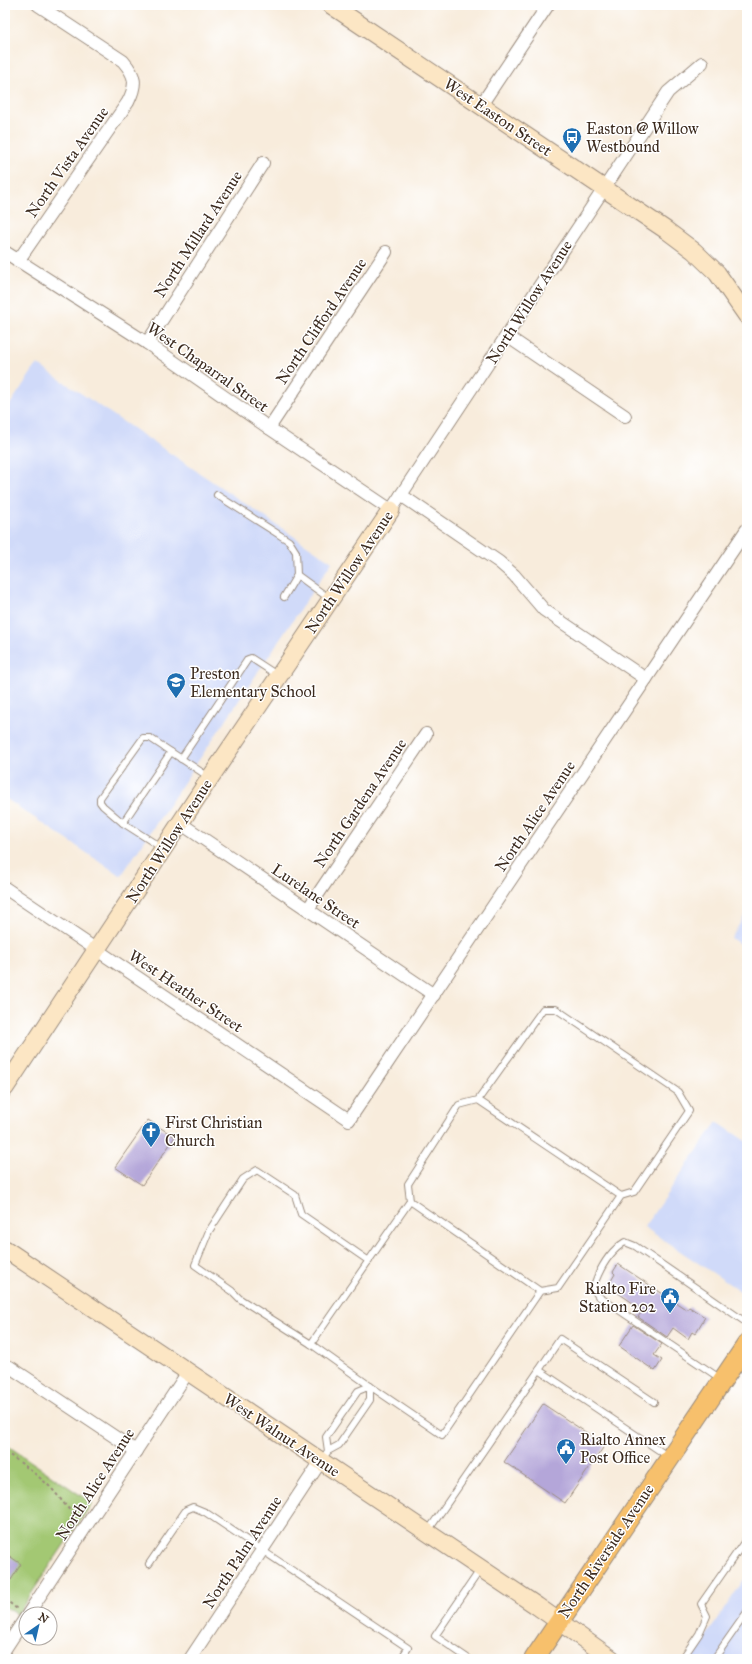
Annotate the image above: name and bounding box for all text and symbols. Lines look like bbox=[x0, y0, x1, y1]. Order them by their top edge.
street label: West Easton Street bbox=[440, 74, 556, 160]
street label: North Vista Avenue bbox=[22, 103, 112, 221]
place label: Easton @ Willow Westbound bbox=[586, 119, 699, 156]
bus stop icon: Easton @ Willow Westbound bbox=[561, 126, 583, 154]
street label: North Millard Avenue bbox=[150, 167, 246, 301]
street label: North Willow Avenue bbox=[482, 236, 576, 367]
street label: North Clifford Avenue bbox=[272, 254, 370, 388]
street label: West Chaparral Street bbox=[144, 318, 273, 416]
street label: North Willow Avenue bbox=[301, 507, 397, 637]
place label: Preston Elementary School bbox=[190, 664, 316, 701]
school or university icon: Preston Elementary School bbox=[165, 671, 187, 699]
street label: North Gardena Avenue bbox=[310, 735, 410, 871]
street label: North Alice Avenue bbox=[491, 757, 579, 875]
street label: North Willow Avenue bbox=[122, 775, 216, 906]
street label: Lurelane Street bbox=[268, 859, 364, 933]
street label: West Heather Street bbox=[125, 946, 247, 1036]
place label: First Christian Church bbox=[165, 1113, 263, 1150]
church icon: First Christian Church bbox=[140, 1120, 162, 1148]
place label: Rialto Fire Station 202 bbox=[579, 1279, 656, 1316]
public building icon: Rialto Fire Station 202 bbox=[659, 1286, 681, 1314]
street label: West Walnut Avenue bbox=[220, 1389, 344, 1481]
street label: North Alice Avenue bbox=[52, 1424, 138, 1544]
place label: Rialto Annex Post Office bbox=[580, 1430, 666, 1467]
public building icon: Rialto Annex Post Office bbox=[555, 1437, 577, 1465]
street label: North Riverside Avenue bbox=[554, 1480, 658, 1622]
street label: North Palm Avenue bbox=[199, 1492, 286, 1612]
north arrow bbox=[18, 1606, 58, 1646]
text: N bbox=[36, 1610, 51, 1626]

